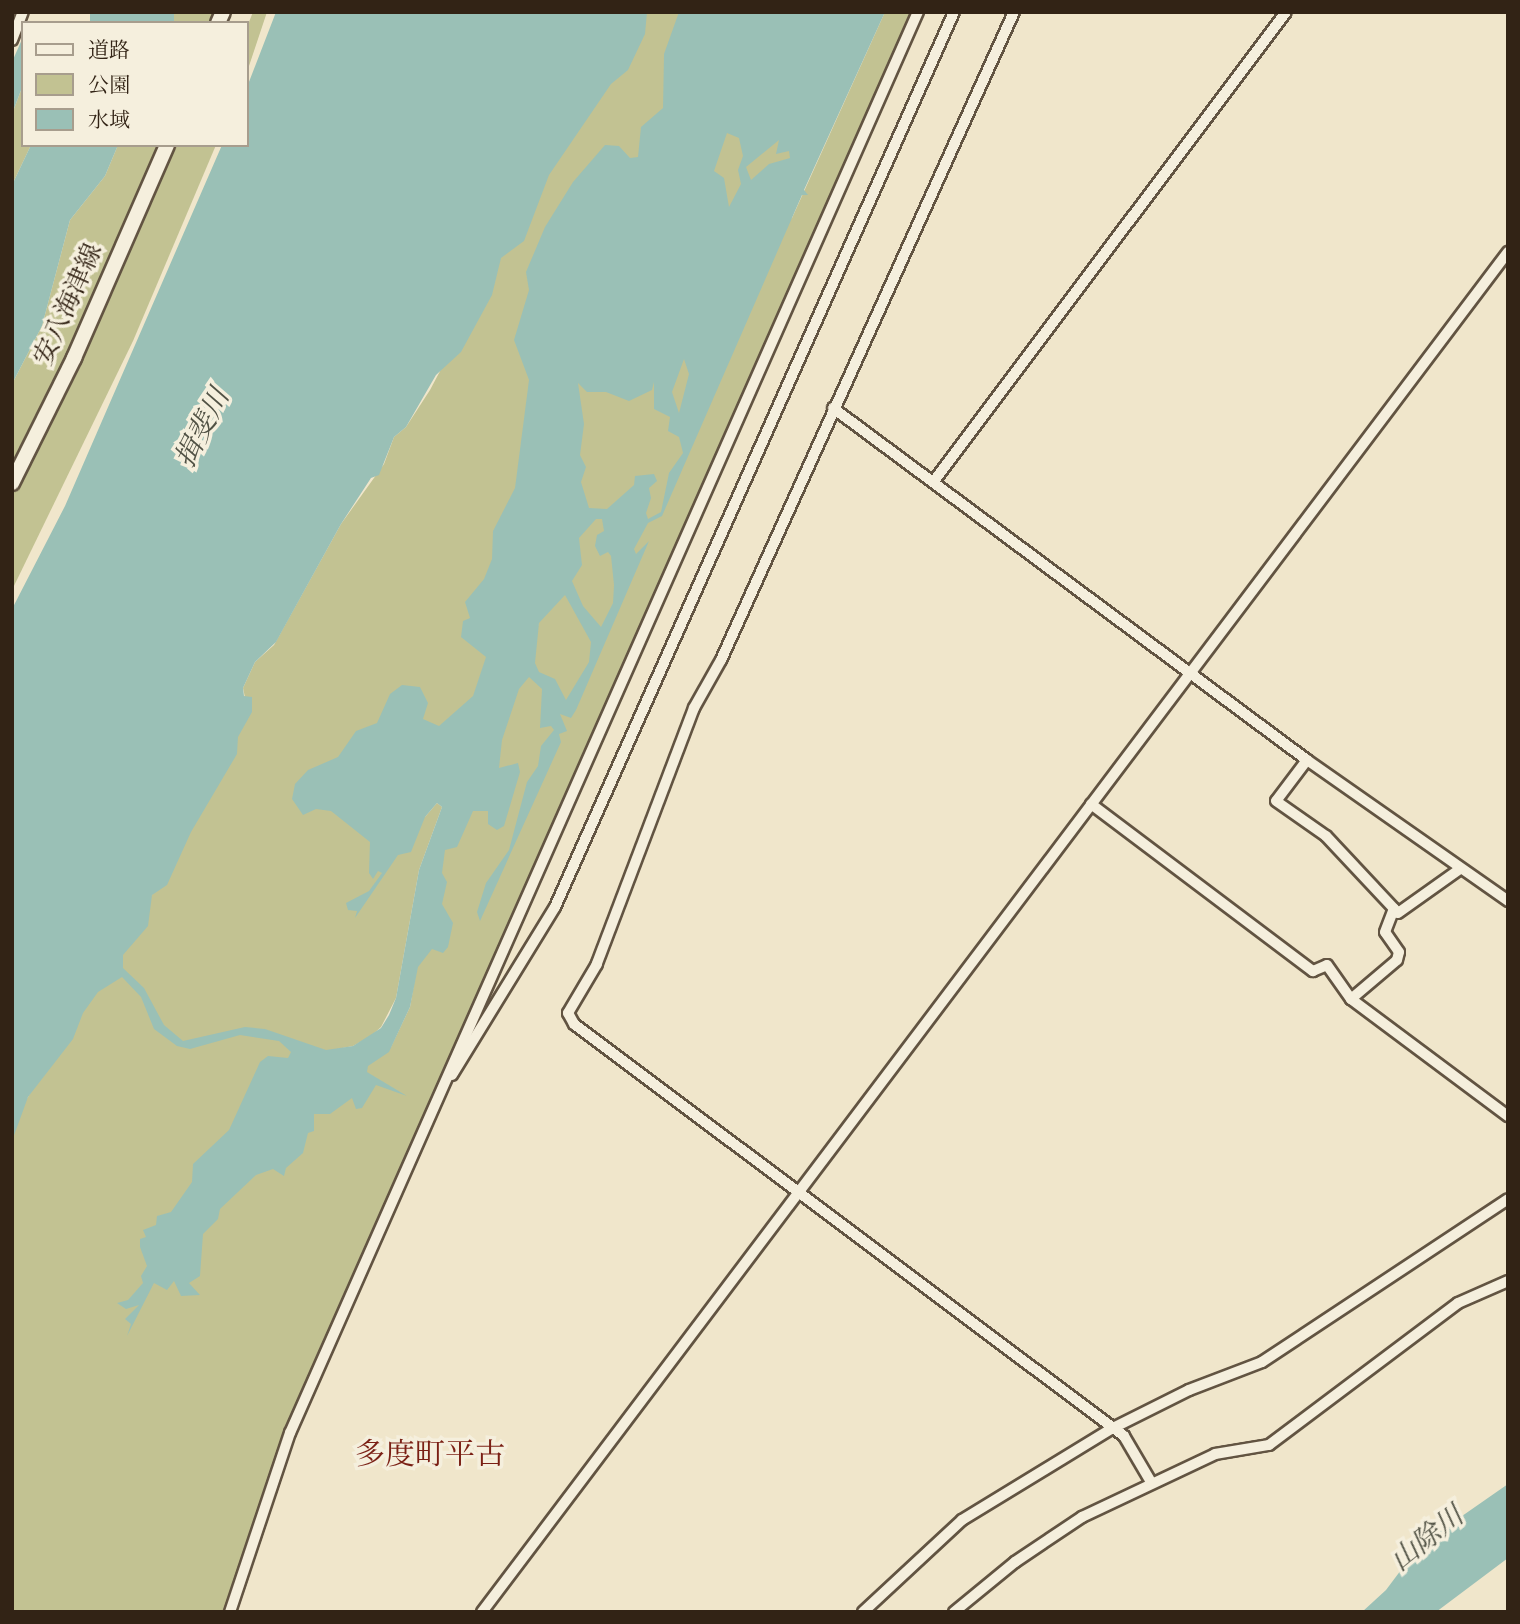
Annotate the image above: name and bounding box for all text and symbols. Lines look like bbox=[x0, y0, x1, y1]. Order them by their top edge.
legend bbox=[21, 21, 248, 147]
text: 道路 bbox=[88, 37, 130, 67]
text: 公園 bbox=[88, 72, 130, 102]
text: 水域 bbox=[88, 107, 130, 137]
street label: 安八海津線 bbox=[29, 239, 111, 371]
water label: 揖斐川 bbox=[170, 384, 238, 474]
district label: 多度町平古 bbox=[355, 1439, 505, 1475]
water label: 山除川 bbox=[1385, 1501, 1471, 1579]

